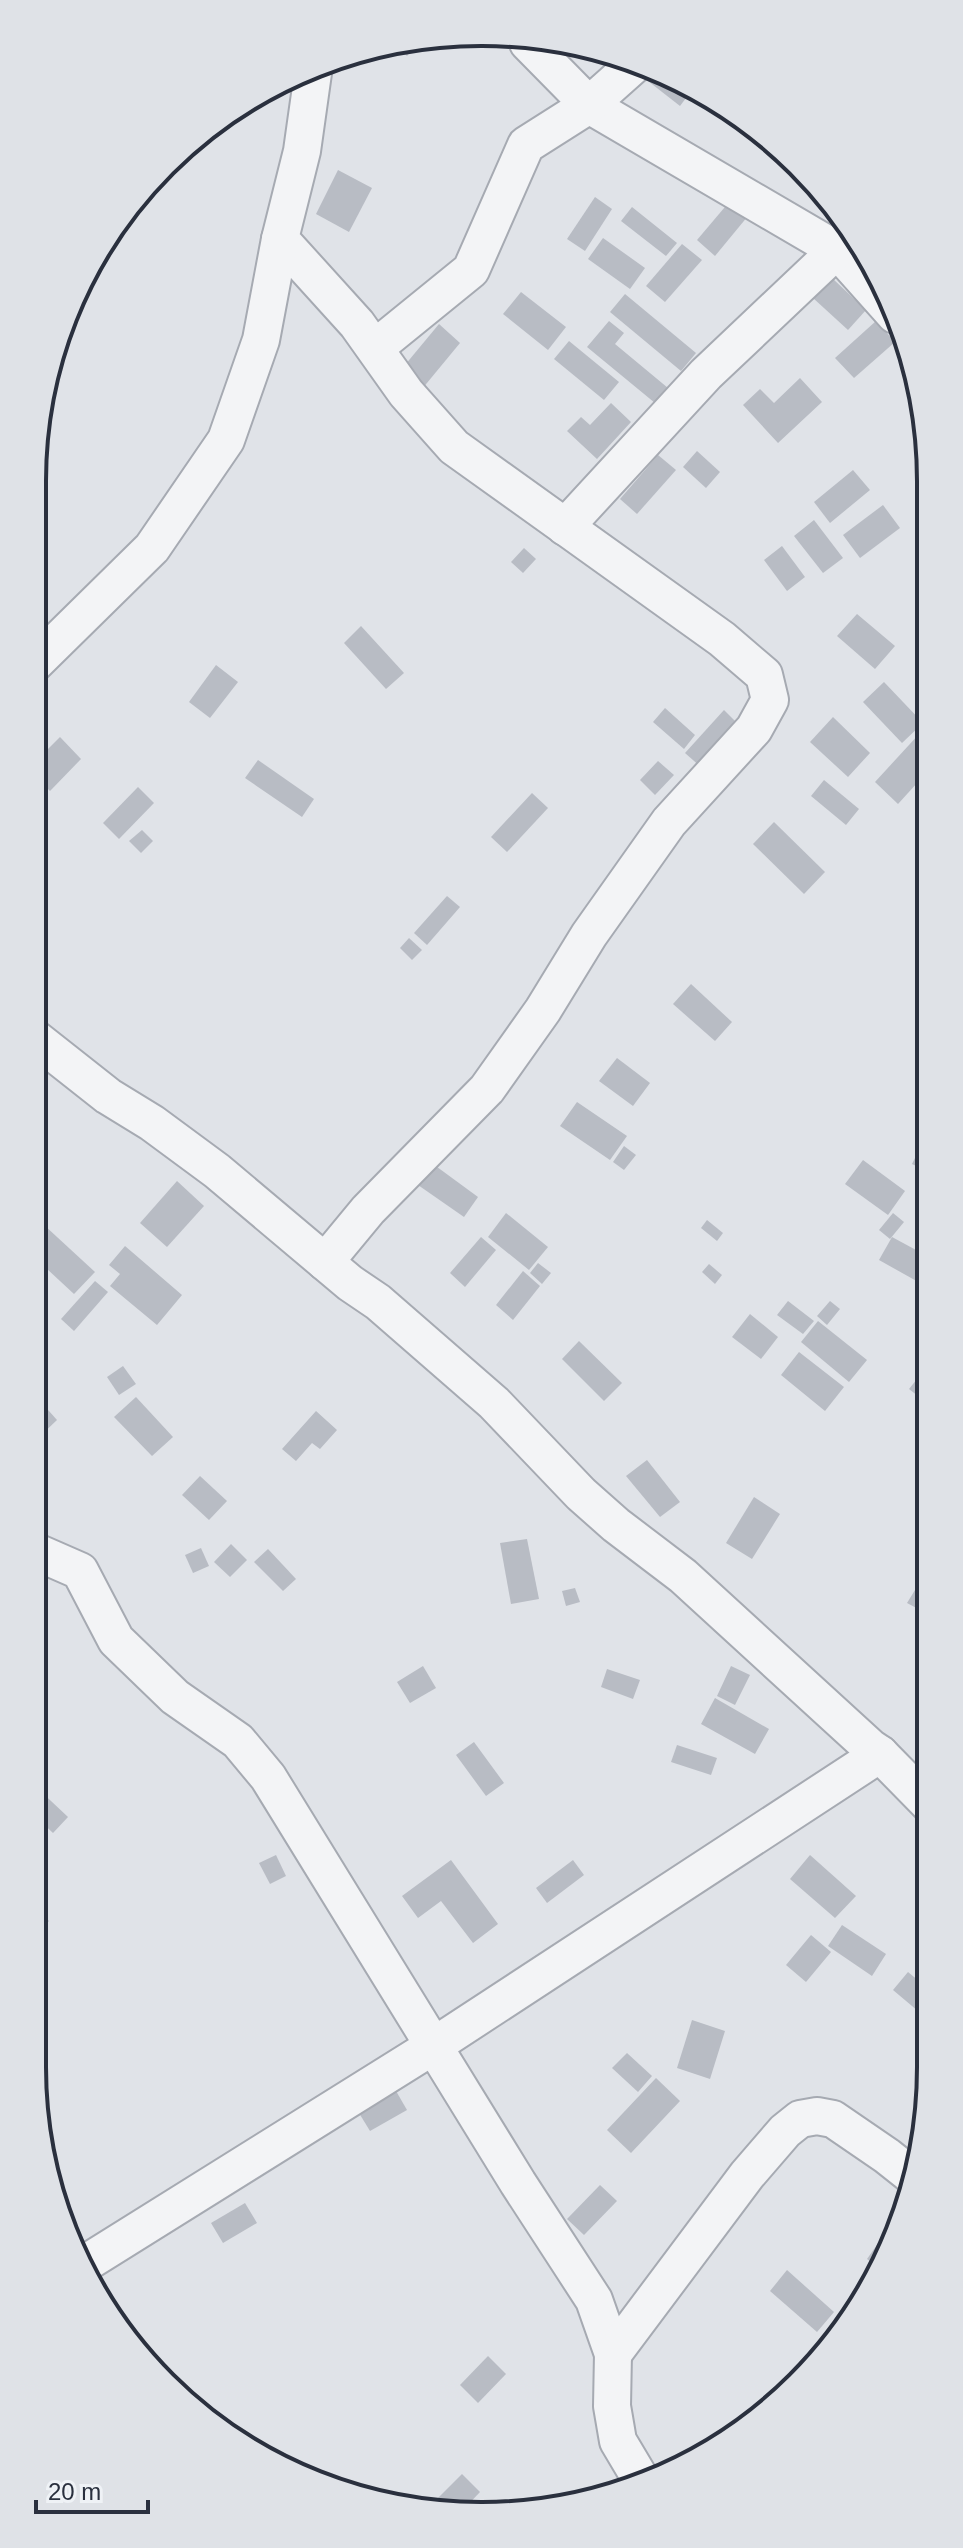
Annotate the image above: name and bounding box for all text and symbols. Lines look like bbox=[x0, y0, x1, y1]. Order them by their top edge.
scale bar bbox=[36, 2464, 148, 2514]
text: 20 m bbox=[48, 2478, 101, 2505]

